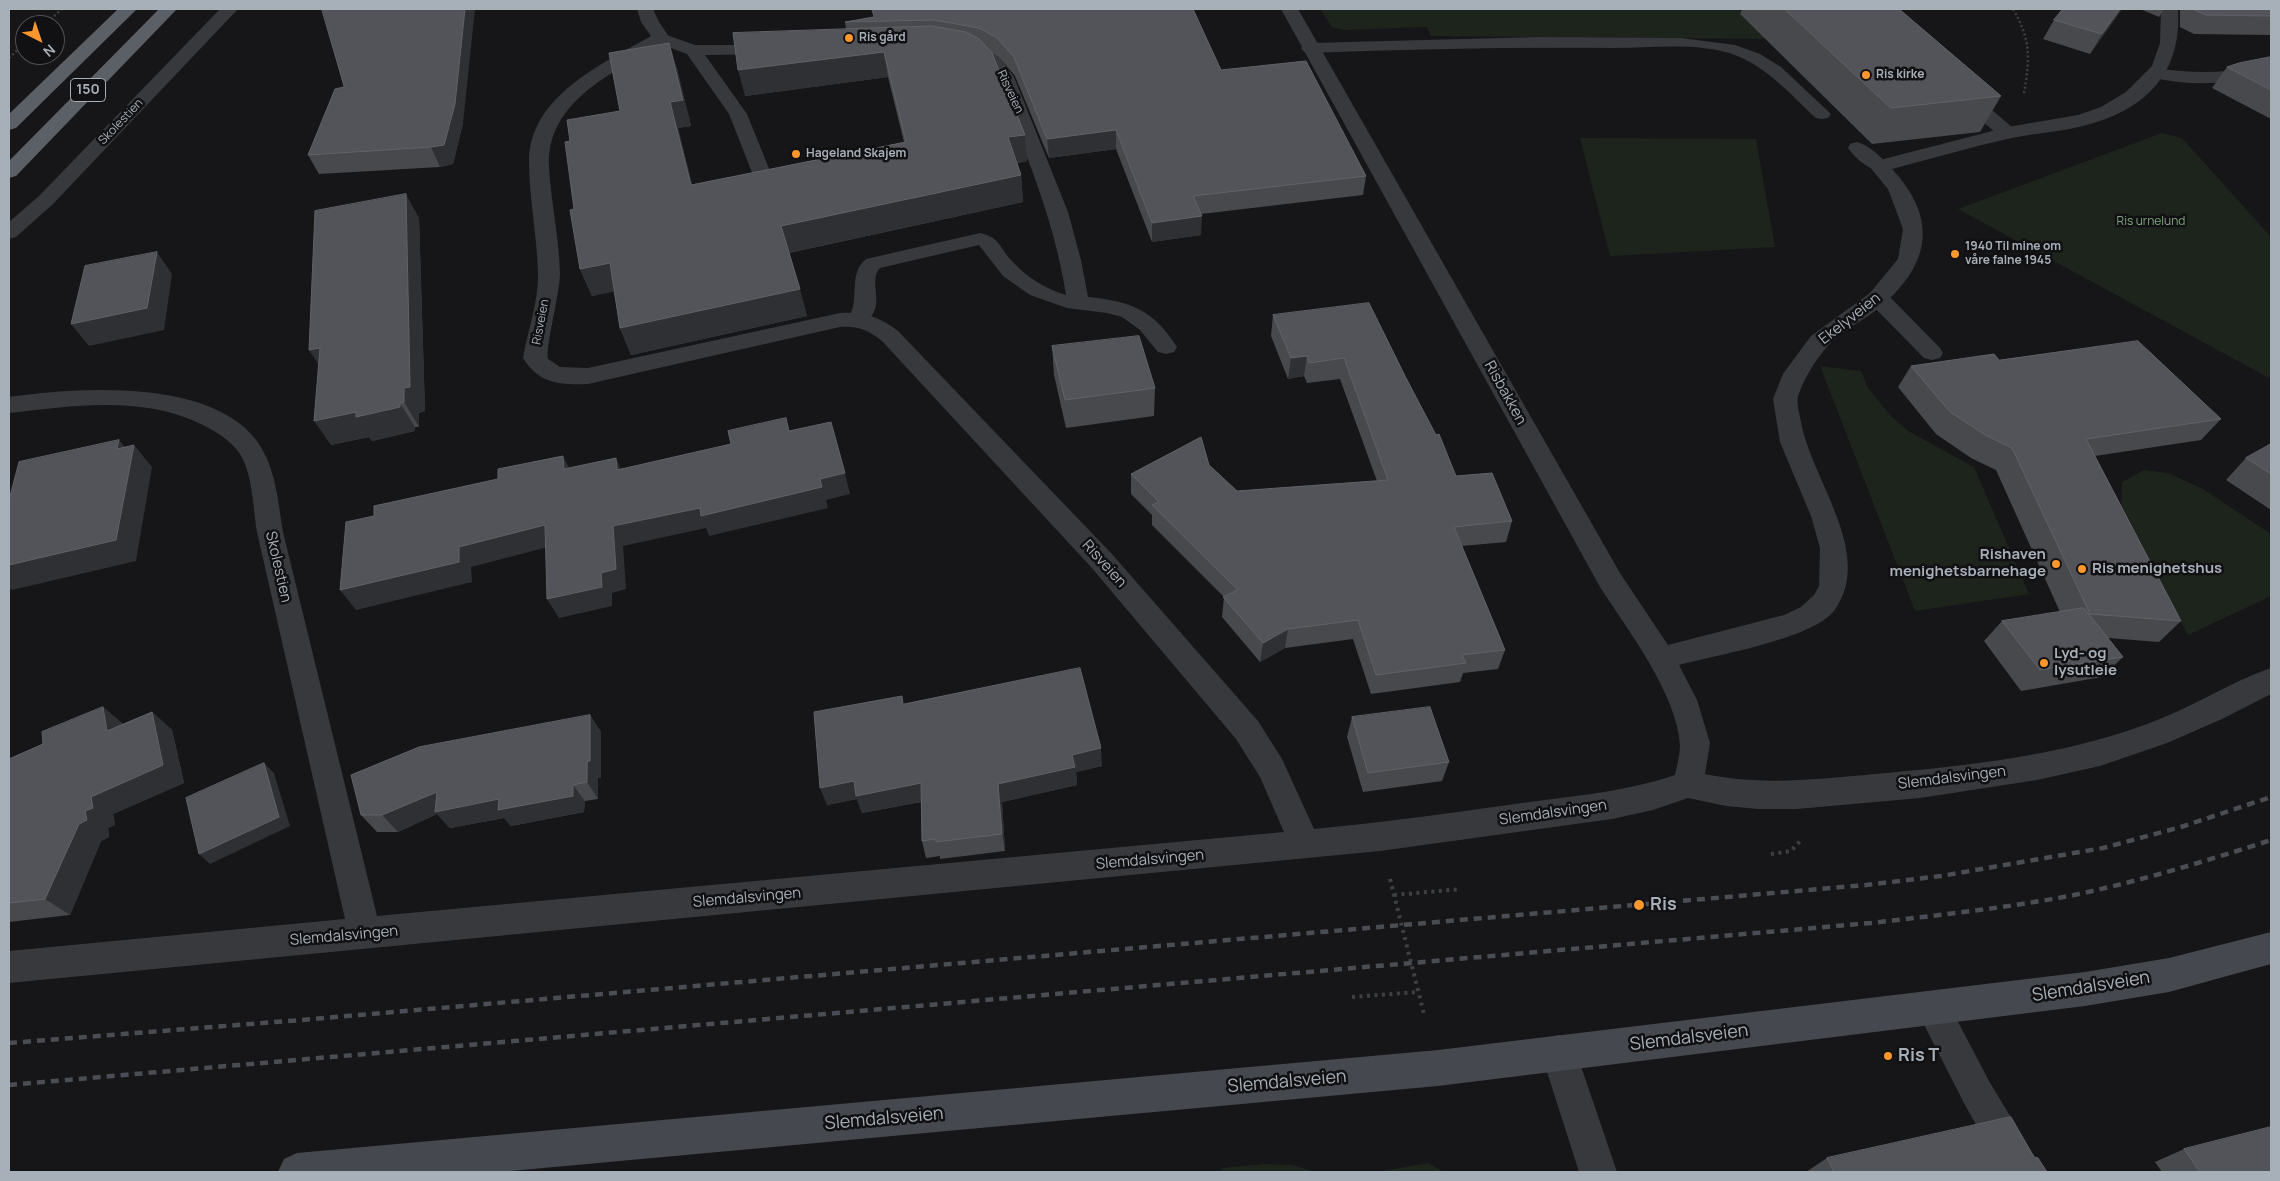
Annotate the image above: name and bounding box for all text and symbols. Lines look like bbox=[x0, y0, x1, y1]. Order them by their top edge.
north arrow bbox=[15, 15, 65, 65]
place label: Ris gård bbox=[859, 31, 906, 45]
marker: Ris gård bbox=[843, 32, 855, 44]
text: N bbox=[39, 40, 60, 61]
street label: Risveien bbox=[994, 68, 1026, 116]
place label: Ris kirke bbox=[1876, 68, 1924, 82]
marker: Ris kirke bbox=[1860, 69, 1872, 81]
road number: 150 bbox=[70, 78, 106, 102]
street label: Skolestien bbox=[96, 96, 146, 148]
place label: Hageland Skajem bbox=[806, 147, 906, 161]
marker: Hageland Skajem bbox=[790, 148, 802, 160]
park label: Ris urnelund bbox=[2117, 215, 2185, 229]
place label: 1940 Til mine om våre falne 1945 bbox=[1965, 240, 2061, 268]
marker: 1940 Til mine om våre falne 1945 bbox=[1949, 248, 1961, 260]
street label: Ekelyveien bbox=[1816, 289, 1884, 349]
street label: Risveien bbox=[530, 298, 552, 346]
street label: Risbakken bbox=[1480, 358, 1530, 428]
street label: Skolestien bbox=[261, 530, 295, 604]
street label: Risveien bbox=[1078, 537, 1130, 591]
place label: Rishaven menighetsbarnehage bbox=[1890, 546, 2046, 581]
marker: Rishaven menighetsbarnehage bbox=[2050, 558, 2062, 570]
place label: Ris menighetshus bbox=[2092, 560, 2222, 578]
marker: Ris menighetshus bbox=[2076, 563, 2088, 575]
place label: Lyd- og lysutleie bbox=[2054, 645, 2117, 680]
marker: Lyd- og lysutleie bbox=[2038, 657, 2050, 669]
street label: Slemdalsvingen bbox=[1897, 762, 2007, 794]
street label: Slemdalsvingen bbox=[1498, 797, 1608, 829]
street label: Slemdalsvingen bbox=[1095, 846, 1205, 874]
street label: Slemdalsvingen bbox=[692, 884, 802, 912]
place label: Ris bbox=[1650, 894, 1677, 916]
marker: Ris bbox=[1632, 898, 1646, 912]
street label: Slemdalsvingen bbox=[289, 922, 399, 950]
street label: Slemdalsveien bbox=[2030, 967, 2152, 1007]
street label: Slemdalsveien bbox=[1629, 1020, 1749, 1056]
place label: Ris T bbox=[1898, 1045, 1939, 1067]
marker: Ris T bbox=[1882, 1050, 1894, 1062]
street label: Slemdalsveien bbox=[1227, 1066, 1347, 1098]
street label: Slemdalsveien bbox=[824, 1103, 944, 1135]

